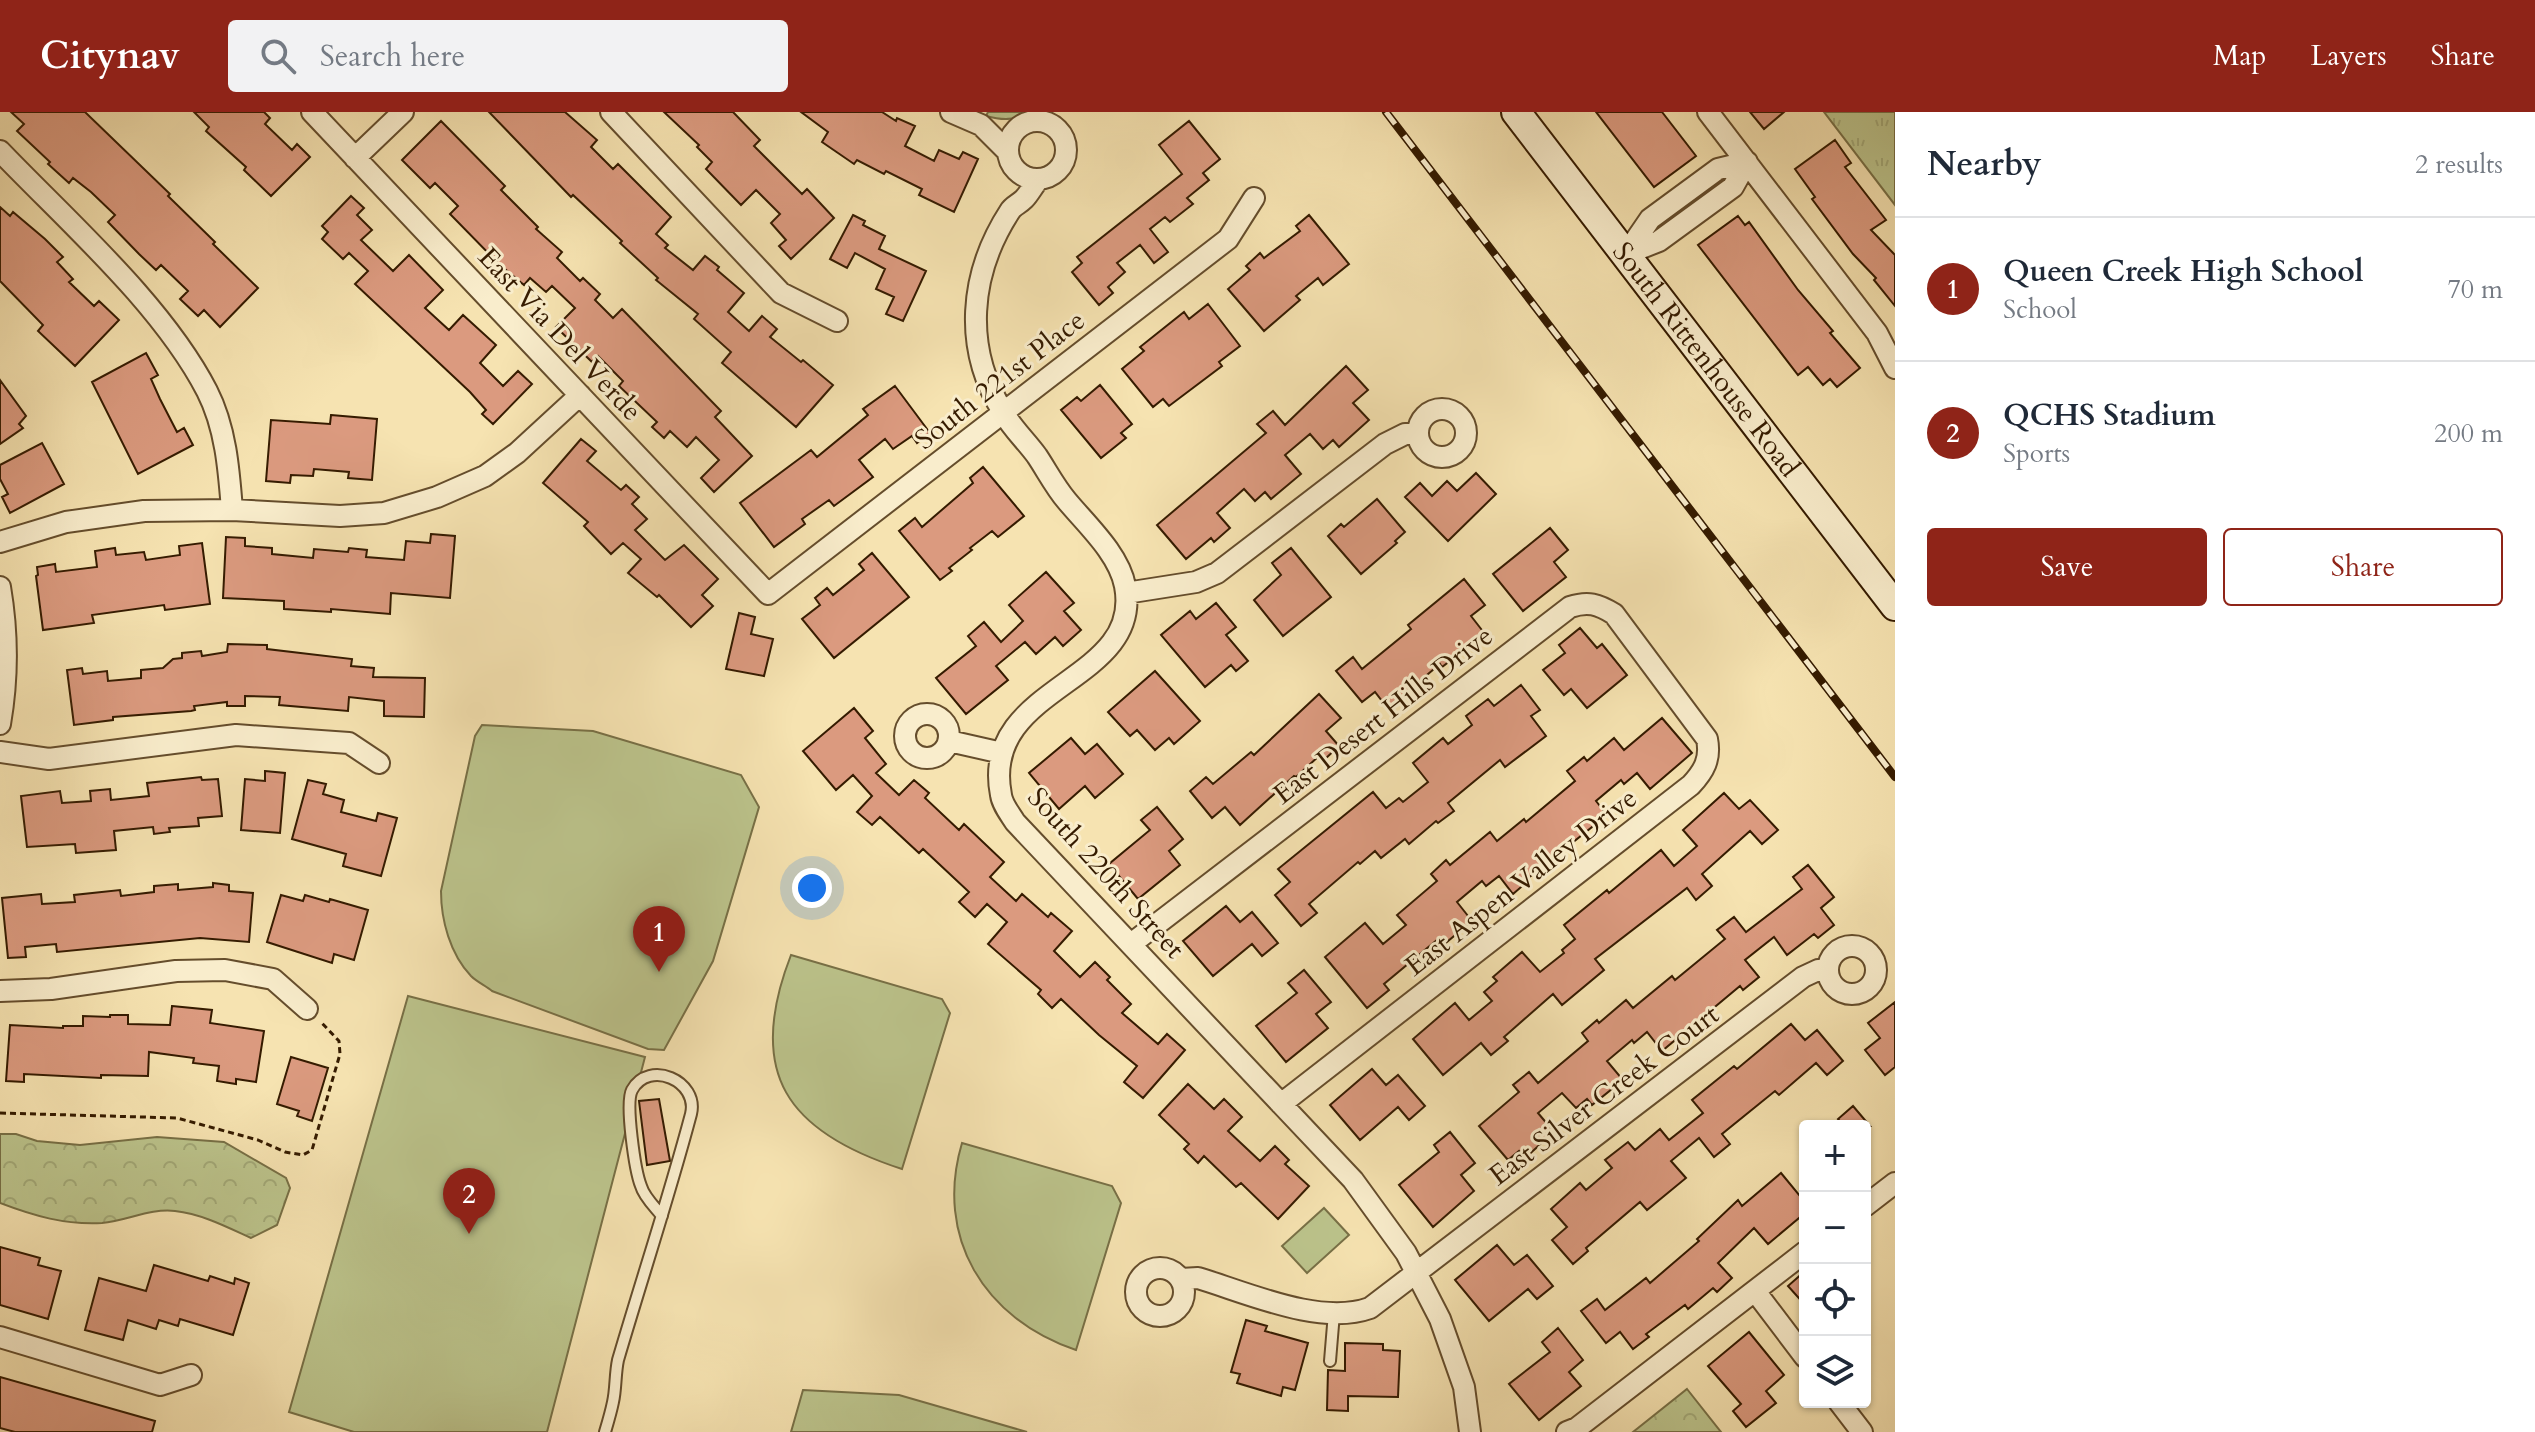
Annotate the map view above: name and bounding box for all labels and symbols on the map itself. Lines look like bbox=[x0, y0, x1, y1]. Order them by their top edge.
street label: South Rittenhouse Road bbox=[1603, 234, 1808, 485]
street label: East Via Del Verde bbox=[470, 239, 650, 429]
street label: South 221st Place bbox=[907, 302, 1093, 458]
street label: East Desert Hills Drive bbox=[1265, 617, 1501, 813]
street label: South 220th Street bbox=[1019, 779, 1193, 967]
street label: East Aspen Valley Drive bbox=[1397, 779, 1645, 985]
your location bbox=[792, 868, 832, 908]
pin: 1 bbox=[633, 906, 685, 972]
street label: East Silver Creek Court bbox=[1481, 996, 1727, 1194]
pin: 2 bbox=[443, 1168, 495, 1234]

